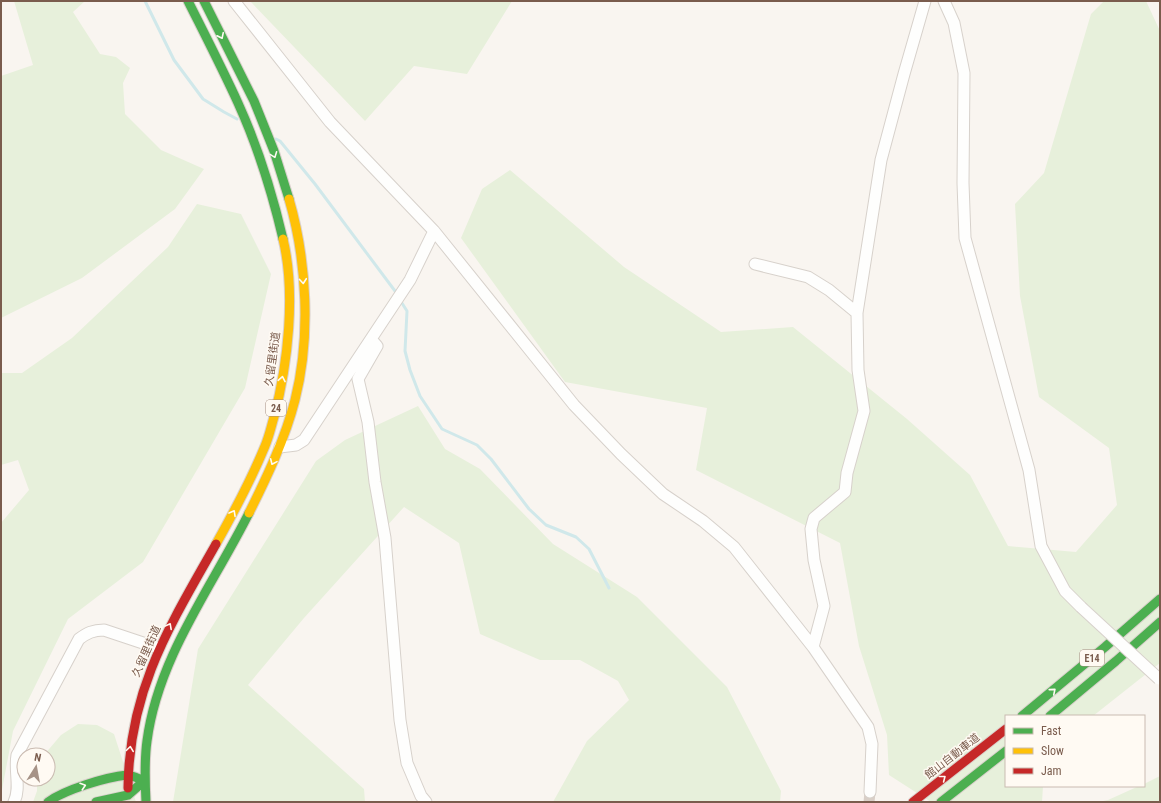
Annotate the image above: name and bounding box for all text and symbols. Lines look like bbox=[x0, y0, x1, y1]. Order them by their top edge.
one-way arrow bbox=[216, 32, 224, 40]
one-way arrow bbox=[270, 151, 278, 158]
one-way arrow bbox=[299, 278, 308, 284]
street label: 久留里街道 bbox=[262, 331, 283, 387]
one-way arrow bbox=[278, 375, 286, 382]
road number: 24 bbox=[266, 400, 286, 416]
one-way arrow bbox=[270, 458, 278, 466]
one-way arrow bbox=[229, 510, 236, 517]
street label: 久留里街道 bbox=[129, 623, 164, 679]
one-way arrow bbox=[165, 623, 172, 630]
road number: E14 bbox=[1080, 650, 1104, 666]
one-way arrow bbox=[1048, 689, 1055, 696]
legend bbox=[1005, 715, 1145, 787]
text: Fast bbox=[1041, 724, 1062, 738]
street label: 館山自動車道 bbox=[922, 731, 982, 782]
text: Slow bbox=[1041, 744, 1064, 758]
one-way arrow bbox=[125, 746, 134, 752]
north arrow bbox=[16, 747, 56, 787]
text: N bbox=[33, 751, 43, 765]
text: Jam bbox=[1041, 764, 1062, 778]
one-way arrow bbox=[939, 776, 946, 783]
one-way arrow bbox=[79, 782, 86, 791]

